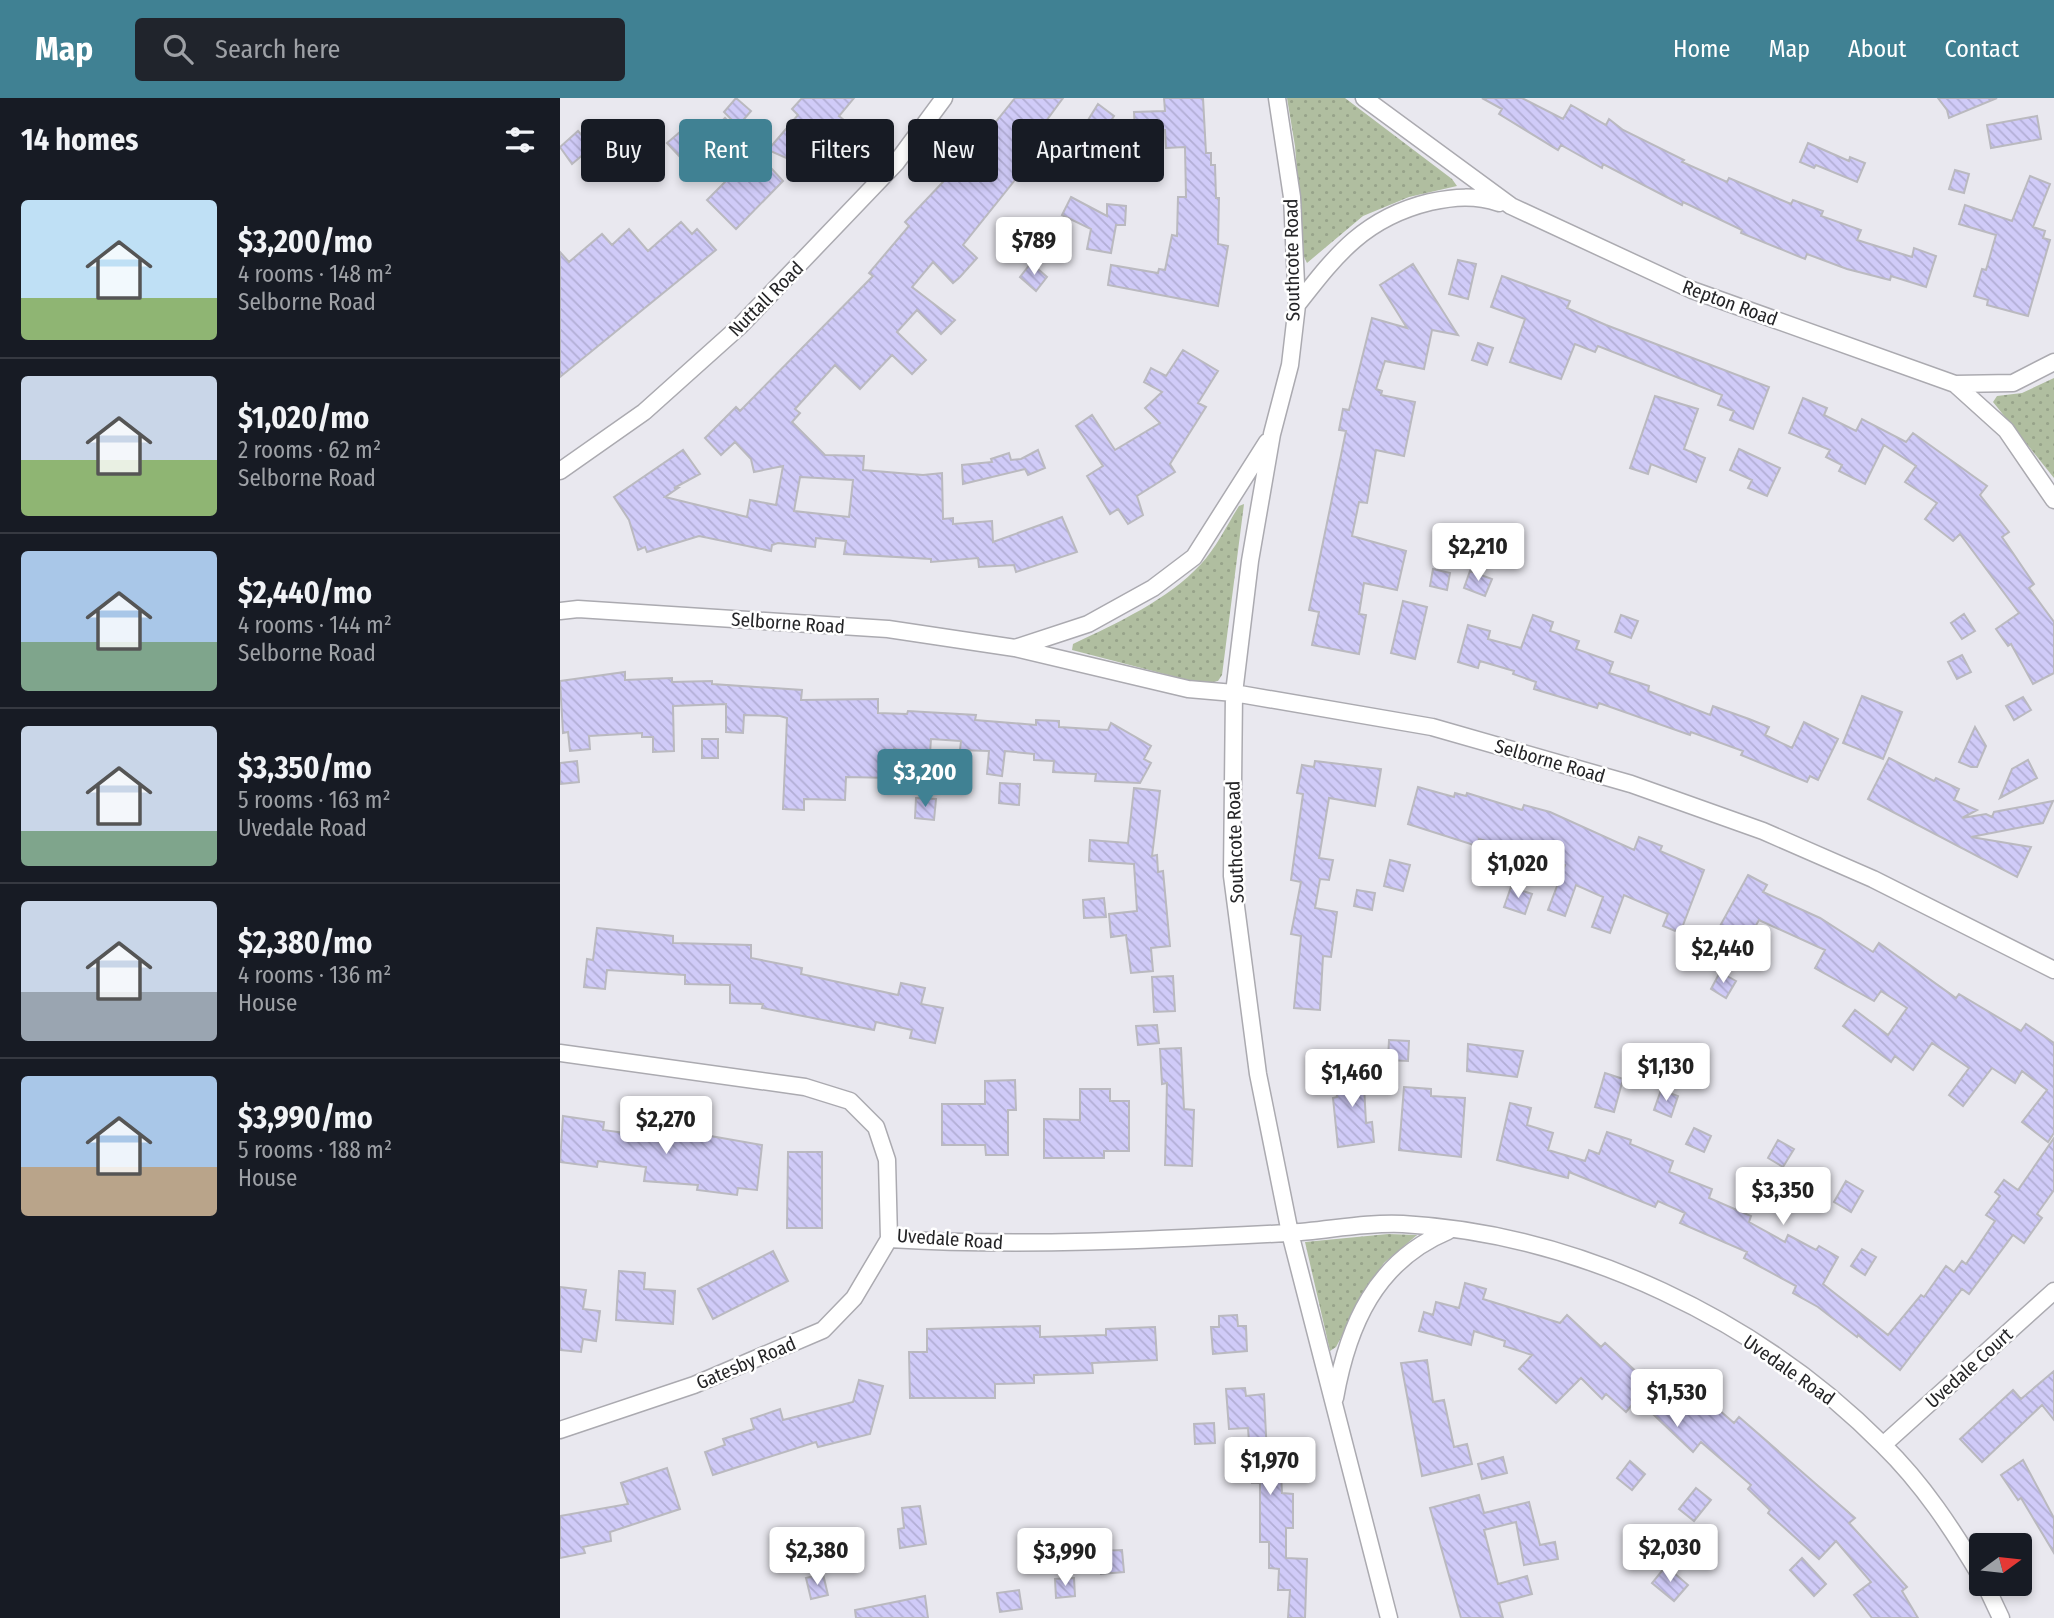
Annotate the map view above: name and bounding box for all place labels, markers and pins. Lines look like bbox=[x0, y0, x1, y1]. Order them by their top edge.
pin: $789 bbox=[993, 218, 1075, 277]
pin: $2,210 bbox=[1421, 524, 1535, 583]
pin: $3,200 bbox=[868, 750, 982, 809]
pin: $1,020 bbox=[1461, 840, 1575, 900]
pin: $2,440 bbox=[1666, 926, 1780, 985]
pin: $1,130 bbox=[1609, 1044, 1723, 1103]
pin: $1,460 bbox=[1295, 1049, 1409, 1109]
pin: $2,270 bbox=[609, 1096, 723, 1156]
pin: $3,350 bbox=[1726, 1168, 1840, 1227]
pin: $1,530 bbox=[1620, 1370, 1734, 1429]
pin: $1,970 bbox=[1213, 1438, 1327, 1497]
pin: $2,030 bbox=[1613, 1524, 1727, 1584]
pin: $2,380 bbox=[760, 1528, 874, 1587]
pin: $3,990 bbox=[1008, 1528, 1122, 1588]

